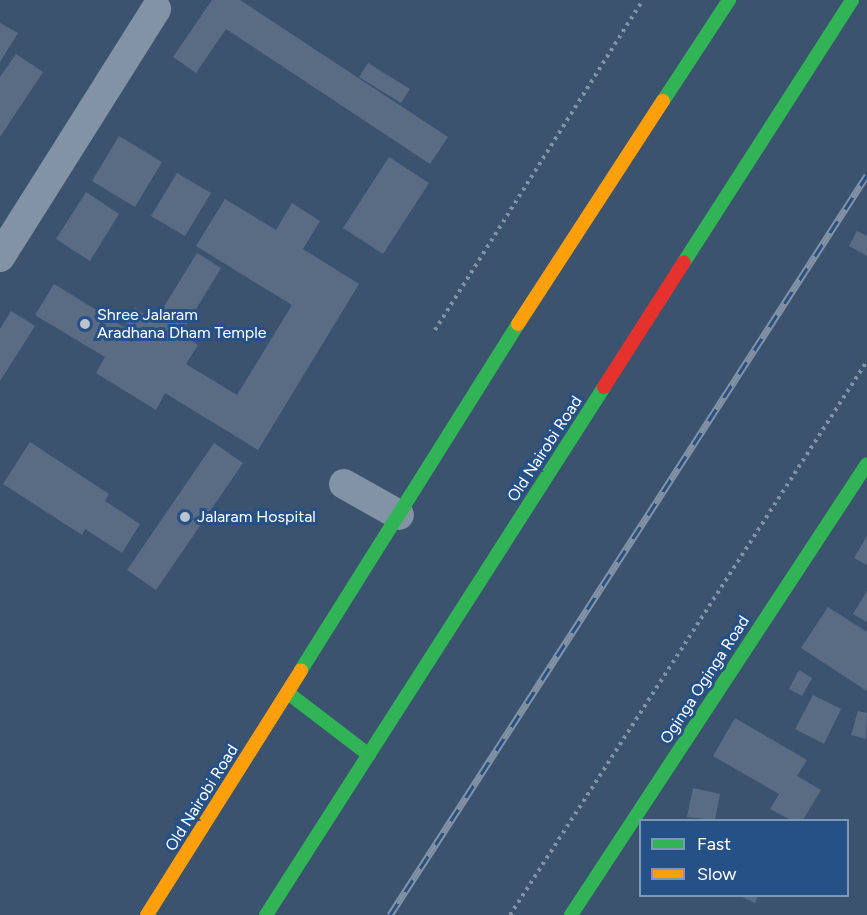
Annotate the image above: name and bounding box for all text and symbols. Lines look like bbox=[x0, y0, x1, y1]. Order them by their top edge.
place label: Shree Jalaram Aradhana Dham Temple bbox=[97, 305, 266, 343]
marker: Shree Jalaram Aradhana Dham Temple bbox=[78, 317, 92, 331]
street label: Old Nairobi Road bbox=[504, 393, 586, 505]
place label: Jalaram Hospital bbox=[197, 507, 316, 527]
marker: Jalaram Hospital bbox=[178, 510, 192, 524]
street label: Oginga Oginga Road bbox=[656, 612, 754, 748]
street label: Old Nairobi Road bbox=[162, 741, 242, 855]
legend bbox=[639, 819, 849, 897]
text: Fast bbox=[697, 833, 731, 855]
text: Slow bbox=[697, 863, 736, 885]

